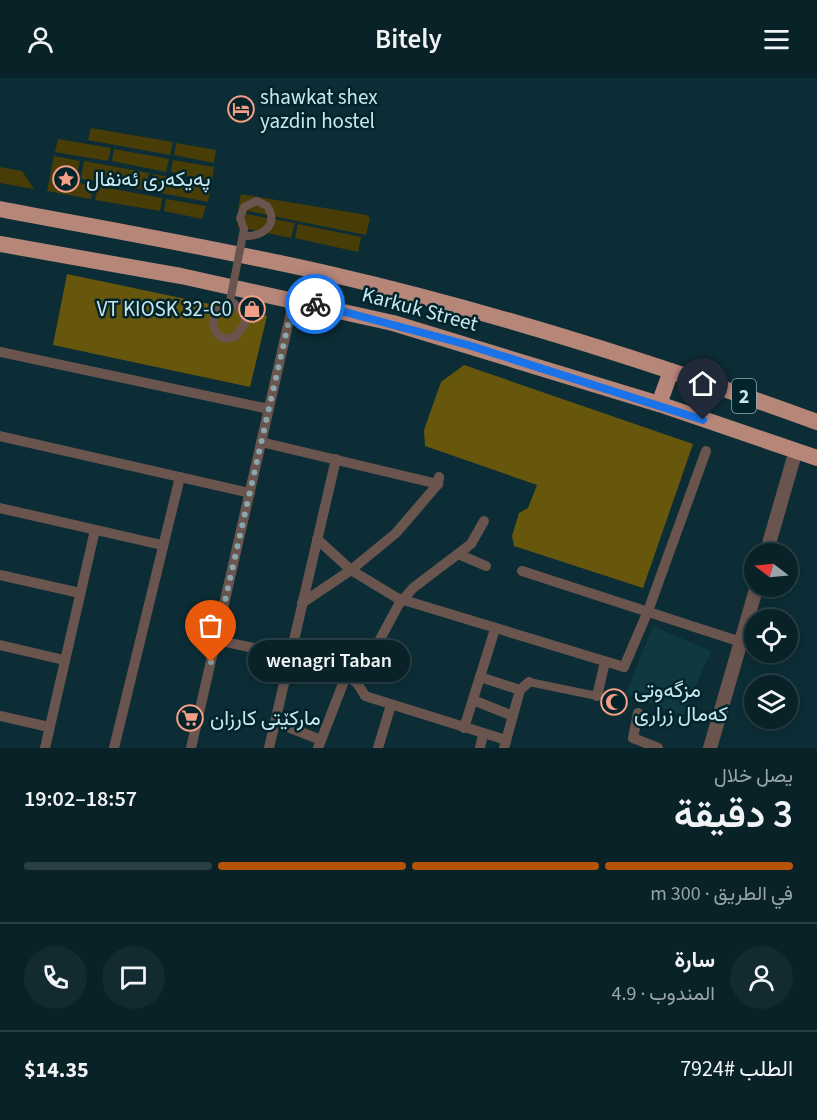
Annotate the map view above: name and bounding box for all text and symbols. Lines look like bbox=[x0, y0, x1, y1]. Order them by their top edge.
text: Bitely bbox=[375, 20, 442, 59]
icon: person bbox=[24, 23, 57, 56]
icon: menu bbox=[760, 23, 793, 56]
place label: shawkat shex yazdin hostel bbox=[260, 82, 378, 136]
hotel icon: shawkat shex yazdin hostel bbox=[226, 94, 256, 124]
place icon: پەیکەری ئەنفال bbox=[51, 164, 81, 194]
place label: پەیکەری ئەنفال bbox=[86, 164, 211, 194]
courier bbox=[285, 274, 345, 334]
street label: Karkuk Street bbox=[359, 279, 481, 339]
icon: bike bbox=[299, 288, 332, 321]
place label: VT KIOSK 32-C0 bbox=[97, 294, 232, 324]
shop icon: VT KIOSK 32-C0 bbox=[237, 294, 267, 324]
pin bbox=[677, 358, 728, 420]
icon: home bbox=[686, 367, 719, 400]
road number: 2 bbox=[732, 379, 756, 413]
north arrow bbox=[744, 543, 798, 597]
map controls bbox=[744, 543, 798, 729]
pin bbox=[185, 600, 236, 662]
icon: bag bbox=[194, 609, 227, 642]
button: locate bbox=[744, 609, 798, 663]
callout: wenagri Taban bbox=[247, 641, 409, 683]
text: wenagri Taban bbox=[266, 647, 392, 675]
place label: مزگەوتی کەمال زراری bbox=[634, 675, 728, 729]
button: layers bbox=[744, 675, 798, 729]
mosque icon: مزگەوتی کەمال زراری bbox=[599, 687, 629, 717]
supermarket icon: مارکێتی کارزان bbox=[175, 703, 205, 733]
place label: مارکێتی کارزان bbox=[210, 703, 321, 733]
text: يصل خلال bbox=[714, 762, 793, 790]
text: 18:57–19:02 bbox=[24, 783, 137, 815]
text: 3 دقيقة bbox=[674, 787, 793, 843]
text: في الطريق · 300 m bbox=[650, 880, 793, 908]
text: سارة bbox=[674, 944, 715, 976]
button: phone bbox=[24, 946, 87, 1009]
button: chat bbox=[102, 946, 165, 1009]
button: person bbox=[730, 946, 793, 1009]
text: المندوب · 4.9 bbox=[612, 980, 715, 1008]
text: الطلب #7924 bbox=[680, 1053, 793, 1085]
text: $14.35 bbox=[24, 1054, 89, 1086]

